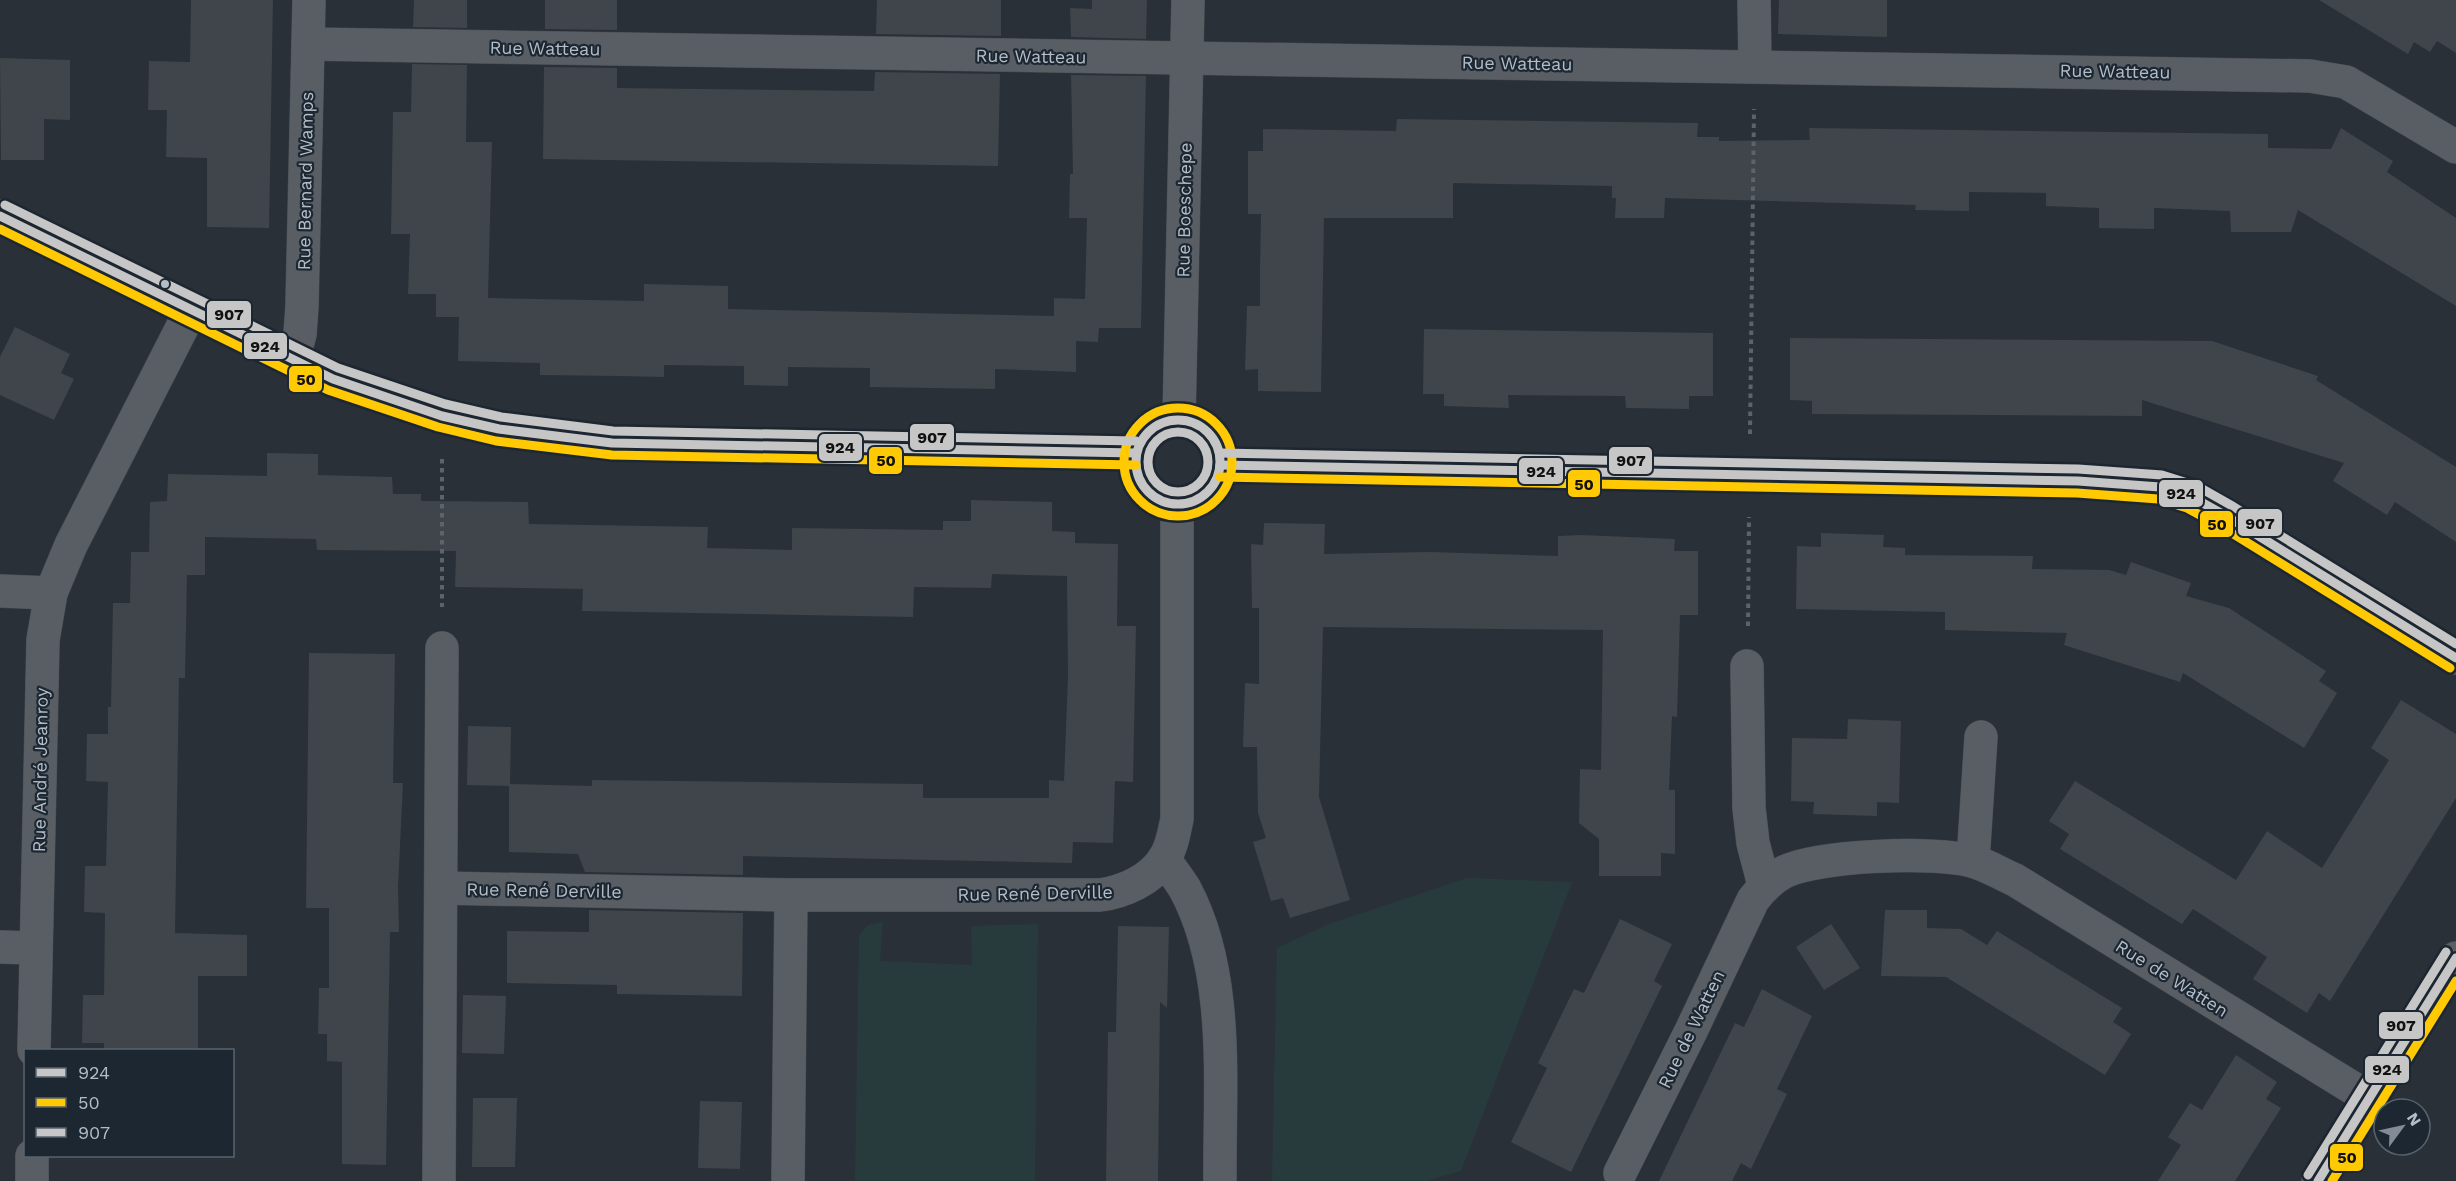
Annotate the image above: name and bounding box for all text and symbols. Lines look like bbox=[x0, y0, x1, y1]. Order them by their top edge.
street label: Rue Watteau bbox=[489, 37, 601, 59]
street label: Rue Watteau bbox=[975, 45, 1087, 67]
street label: Rue Watteau bbox=[1461, 52, 1573, 74]
street label: Rue Watteau bbox=[2059, 60, 2171, 82]
street label: Rue Bernard Wamps bbox=[293, 91, 317, 271]
street label: Rue Boeschepe bbox=[1172, 142, 1196, 278]
unlabelled marker bbox=[159, 278, 171, 290]
line badge: 907 bbox=[206, 300, 252, 329]
text: 907 bbox=[214, 305, 244, 324]
line badge: 924 bbox=[243, 332, 288, 360]
text: 924 bbox=[250, 337, 280, 356]
line badge: 50 bbox=[288, 365, 323, 393]
text: 50 bbox=[296, 370, 316, 389]
line badge: 907 bbox=[909, 423, 955, 451]
text: 907 bbox=[917, 428, 947, 447]
line badge: 924 bbox=[818, 433, 863, 462]
text: 924 bbox=[825, 438, 855, 457]
line badge: 50 bbox=[868, 446, 903, 475]
line badge: 907 bbox=[1608, 446, 1653, 475]
text: 50 bbox=[876, 451, 896, 470]
text: 907 bbox=[1616, 451, 1646, 470]
line badge: 924 bbox=[1518, 457, 1564, 485]
text: 924 bbox=[1526, 462, 1556, 481]
line badge: 50 bbox=[1567, 469, 1601, 498]
text: 50 bbox=[1574, 475, 1594, 494]
line badge: 924 bbox=[2158, 479, 2204, 508]
text: 924 bbox=[2166, 484, 2196, 503]
line badge: 907 bbox=[2237, 508, 2283, 537]
line badge: 50 bbox=[2199, 510, 2234, 538]
text: 907 bbox=[2245, 514, 2275, 533]
text: 50 bbox=[2207, 515, 2227, 534]
street label: Rue André Jeanroy bbox=[28, 687, 52, 853]
street label: Rue René Derville bbox=[466, 878, 622, 902]
street label: Rue René Derville bbox=[957, 881, 1113, 905]
street label: Rue de Watten bbox=[2112, 935, 2232, 1021]
street label: Rue de Watten bbox=[1653, 967, 1729, 1091]
line badge: 907 bbox=[2378, 1011, 2424, 1040]
text: 907 bbox=[2386, 1016, 2416, 1035]
legend bbox=[24, 1049, 234, 1157]
line badge: 924 bbox=[2364, 1055, 2410, 1084]
text: 924 bbox=[2372, 1060, 2402, 1079]
text: 924 bbox=[78, 1062, 110, 1083]
text: 50 bbox=[78, 1092, 100, 1113]
north arrow bbox=[2372, 1097, 2432, 1157]
text: N bbox=[2403, 1109, 2425, 1129]
text: 907 bbox=[78, 1122, 110, 1143]
line badge: 50 bbox=[2329, 1143, 2364, 1172]
text: 50 bbox=[2337, 1148, 2357, 1167]

